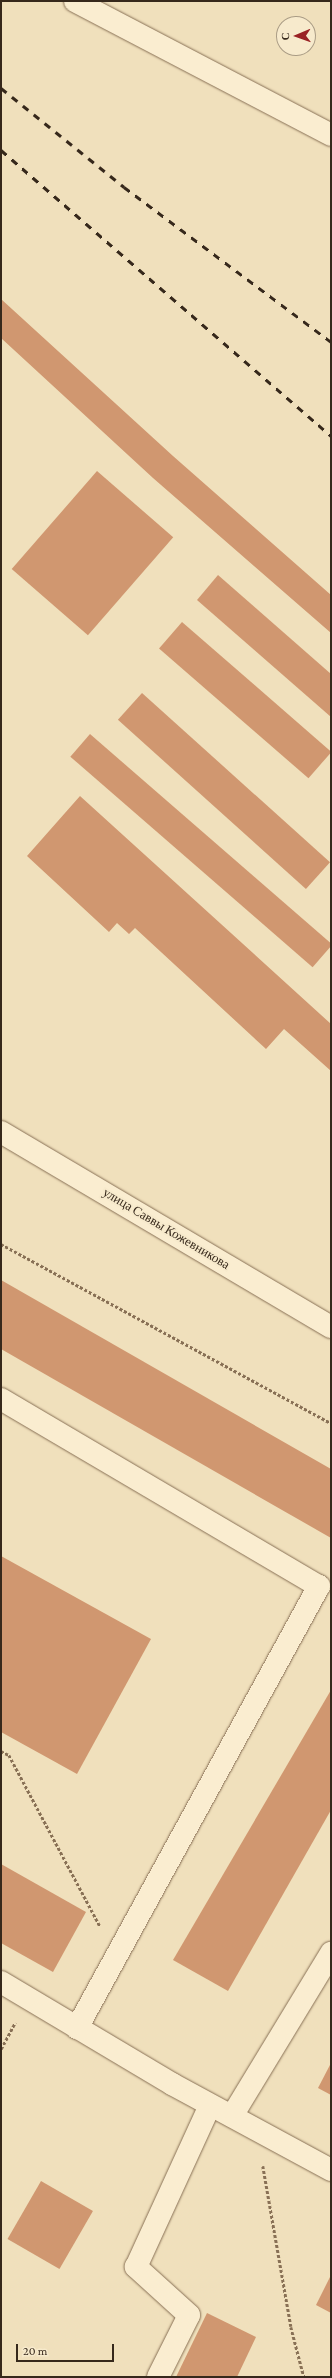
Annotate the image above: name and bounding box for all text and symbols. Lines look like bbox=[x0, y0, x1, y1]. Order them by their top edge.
north arrow bbox=[276, 16, 316, 56]
text: С bbox=[279, 32, 291, 41]
street label: улица Саввы Кожевникова bbox=[100, 1185, 232, 1273]
scale bar bbox=[18, 2336, 116, 2362]
text: 20 m bbox=[23, 2344, 47, 2358]

